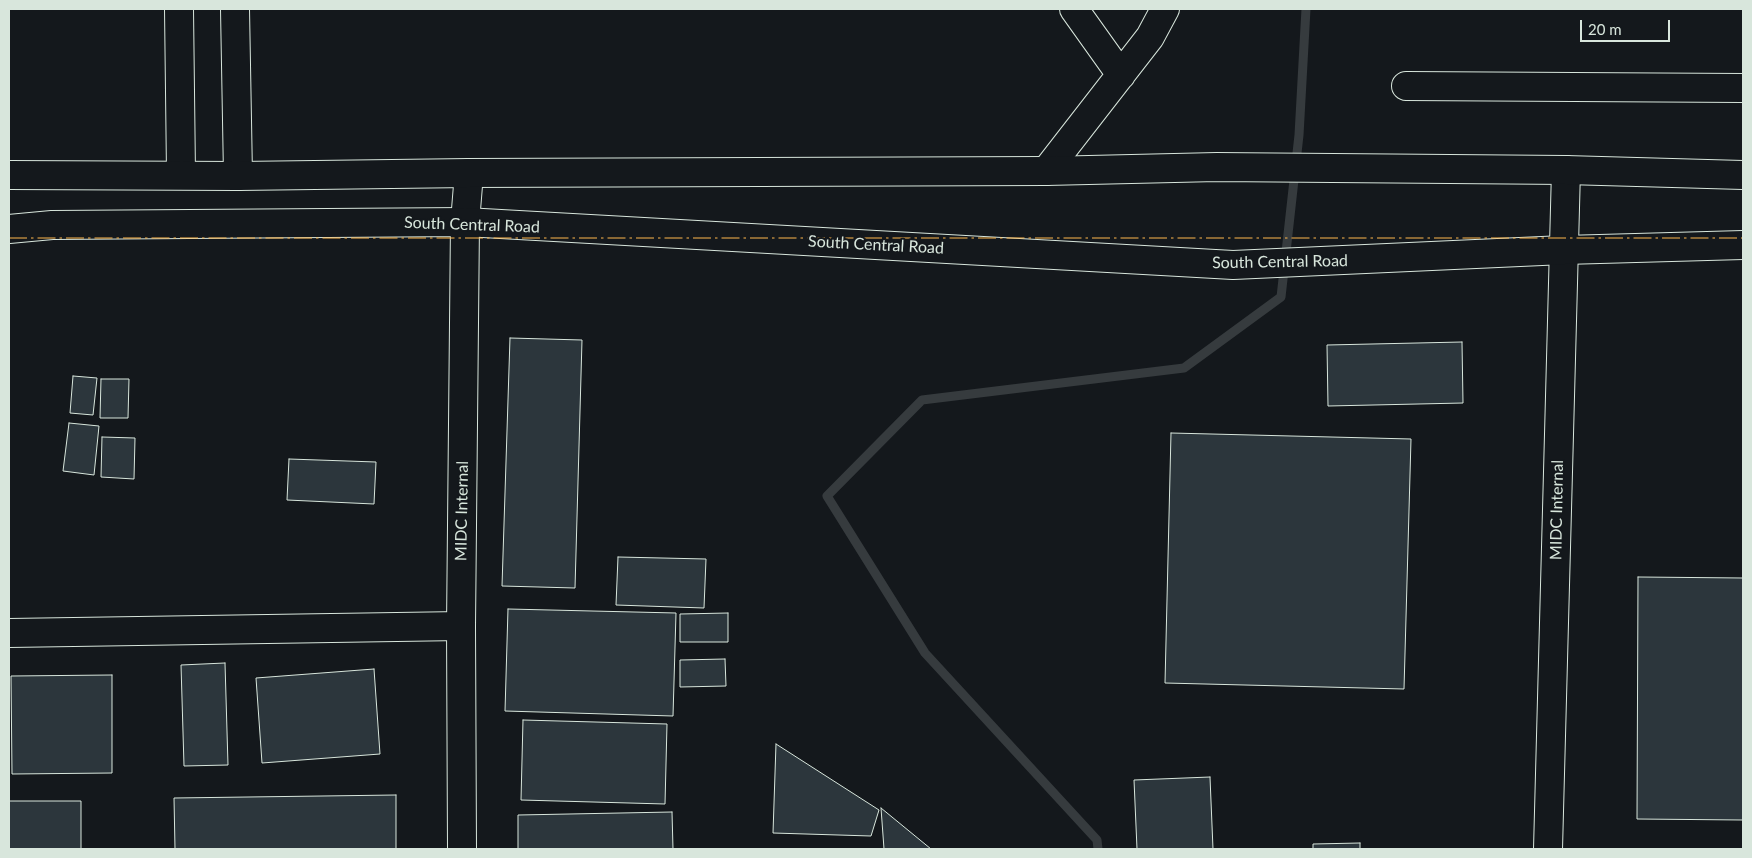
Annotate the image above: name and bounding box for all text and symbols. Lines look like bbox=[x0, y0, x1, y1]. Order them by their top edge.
scale bar bbox=[1582, 10, 1672, 42]
text: 20 m bbox=[1588, 20, 1622, 38]
street label: South Central Road bbox=[404, 213, 540, 237]
street label: South Central Road bbox=[808, 232, 944, 258]
street label: South Central Road bbox=[1212, 251, 1348, 273]
street label: MIDC Internal bbox=[1547, 460, 1567, 560]
street label: MIDC Internal bbox=[452, 461, 472, 561]

